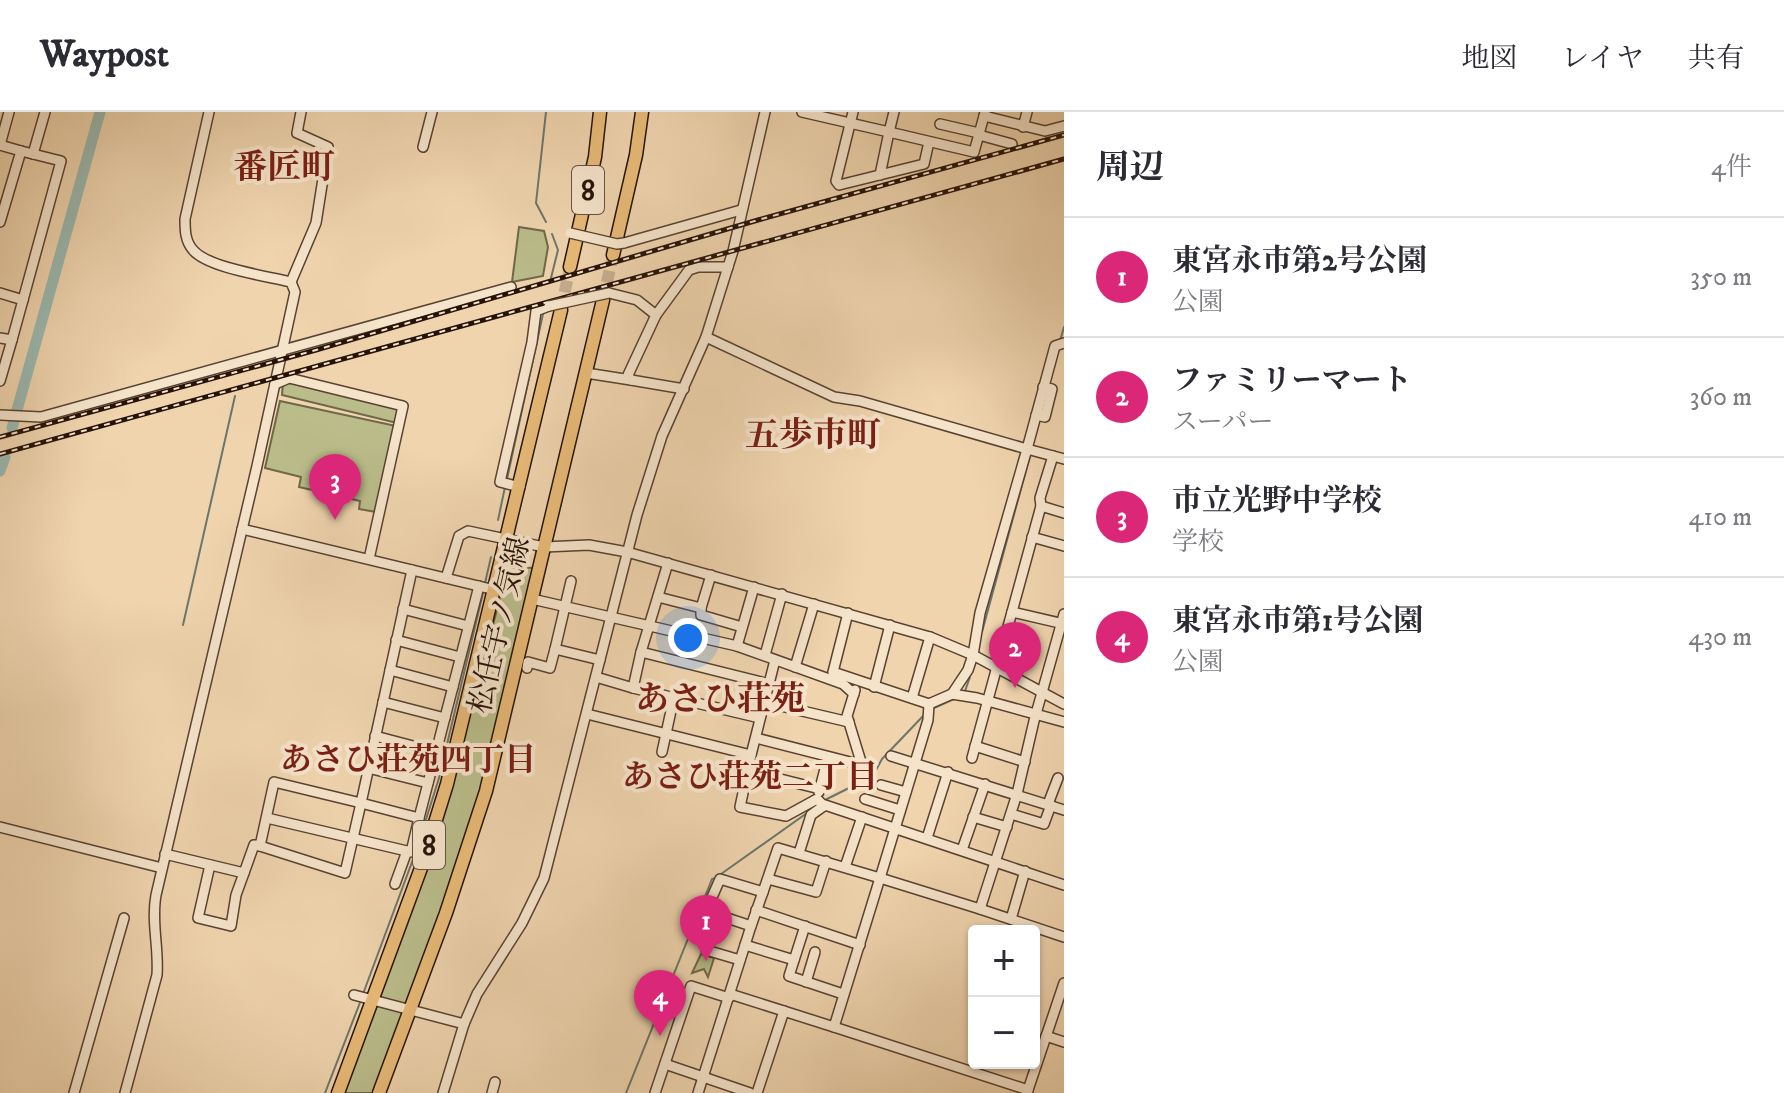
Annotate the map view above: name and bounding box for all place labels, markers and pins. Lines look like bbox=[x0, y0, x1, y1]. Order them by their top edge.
pin: 3 bbox=[309, 454, 361, 520]
pin: 2 bbox=[989, 622, 1041, 688]
pin: 1 bbox=[680, 895, 732, 961]
pin: 4 bbox=[634, 970, 686, 1036]

